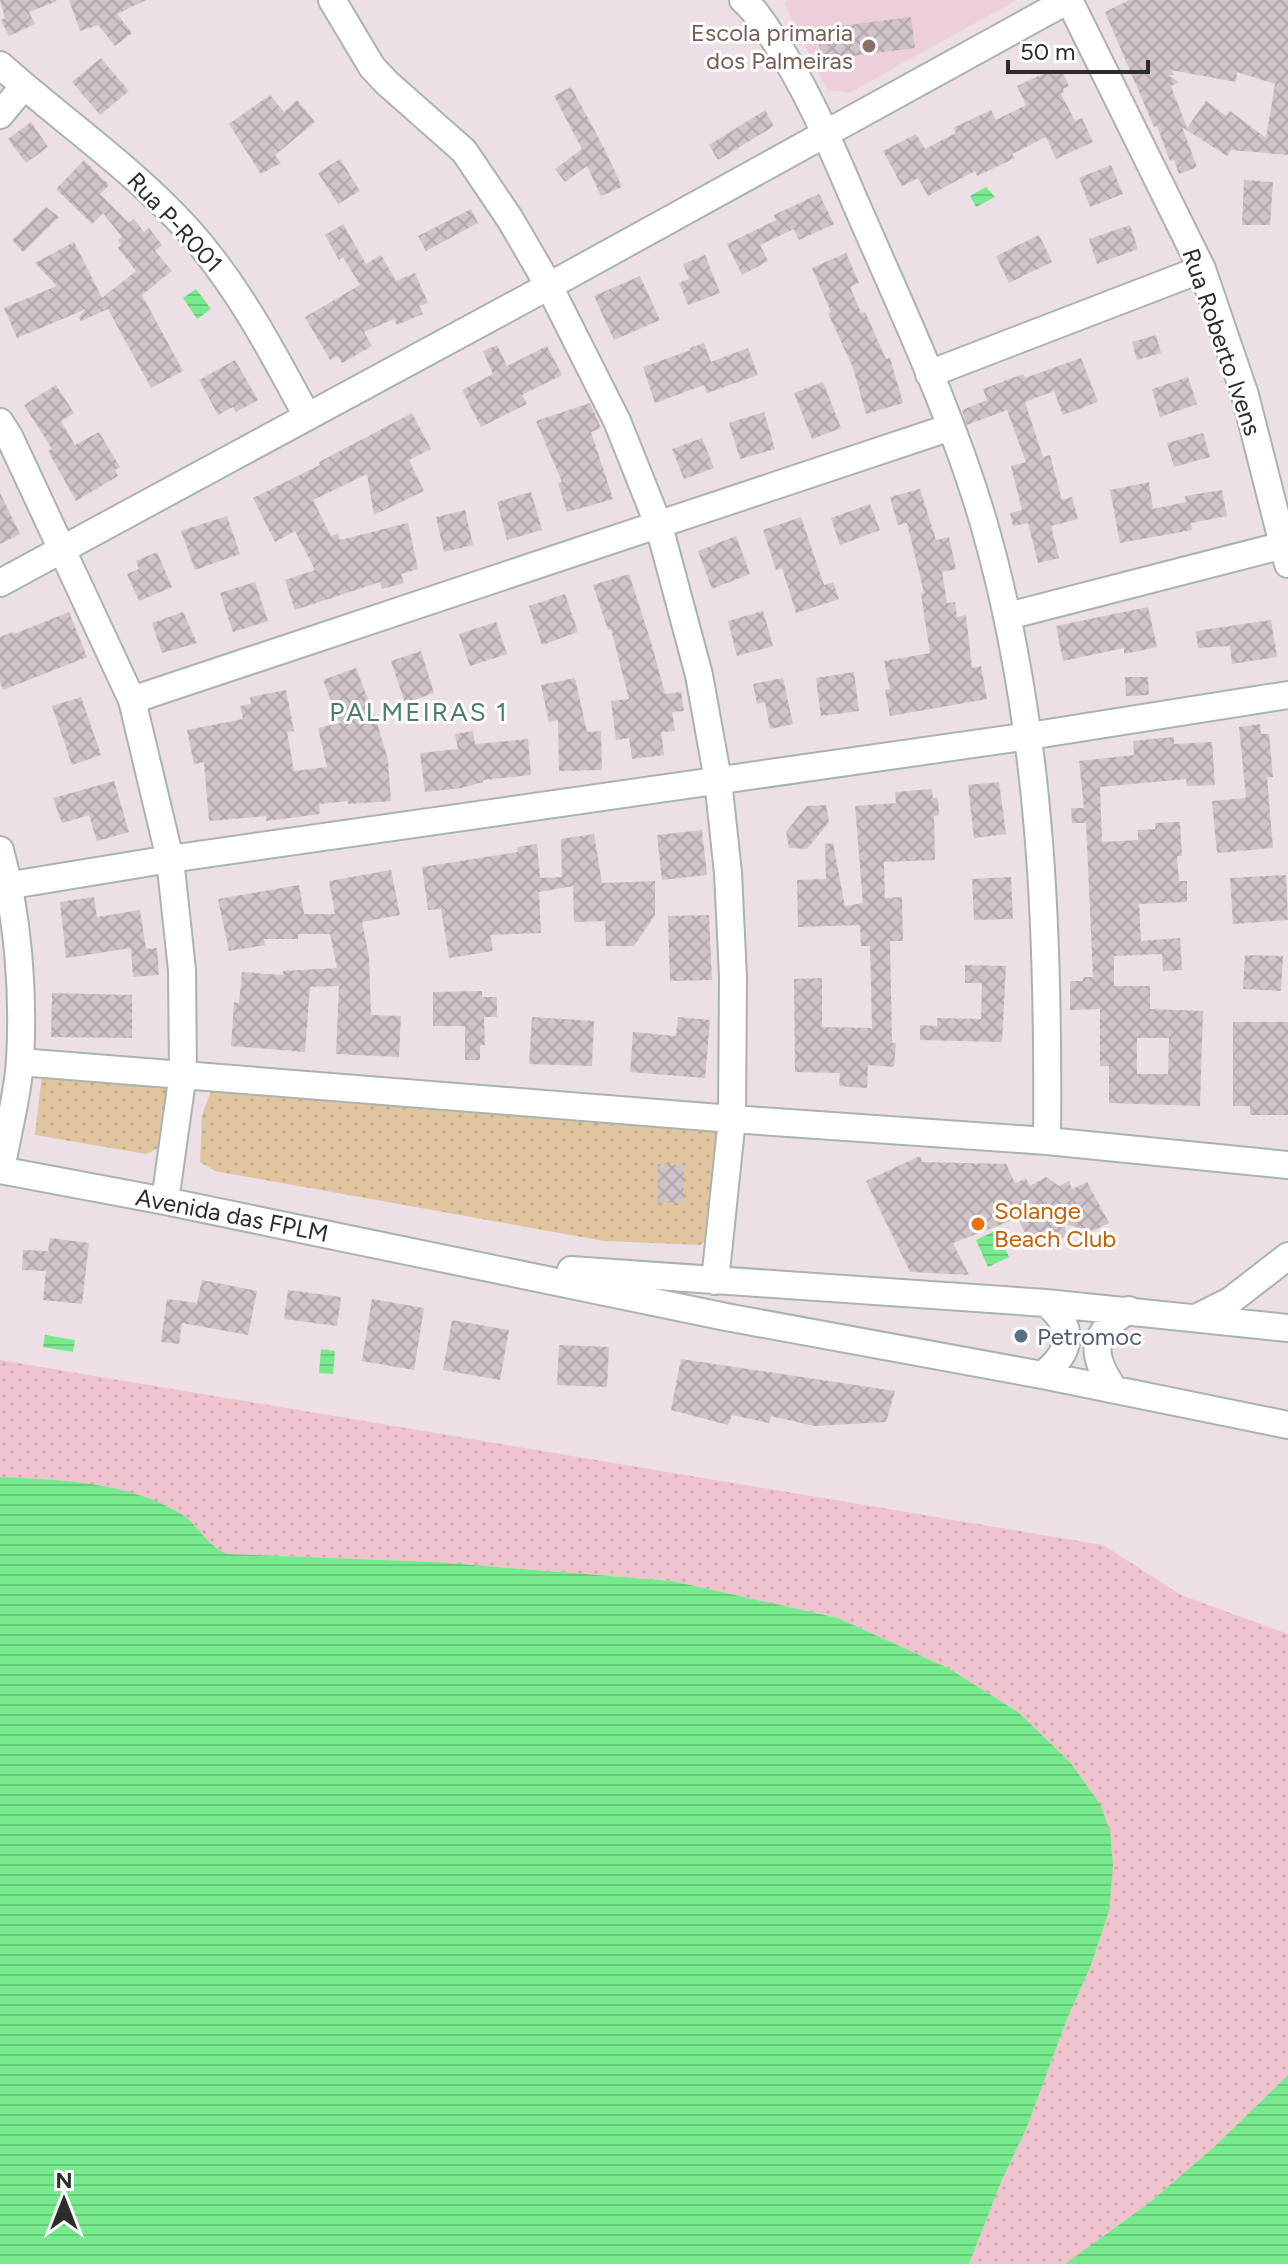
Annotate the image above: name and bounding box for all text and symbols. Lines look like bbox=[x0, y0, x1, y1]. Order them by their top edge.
place label: Escola primaria dos Palmeiras bbox=[691, 18, 853, 75]
scale bar bbox=[1008, 24, 1148, 74]
marker: Escola primaria dos Palmeiras bbox=[860, 37, 878, 55]
text: 50 m bbox=[1020, 37, 1076, 66]
street label: Rua P-R001 bbox=[121, 166, 229, 278]
street label: Rua Roberto Ivens bbox=[1176, 245, 1268, 439]
district label: PALMEIRAS 1 bbox=[329, 696, 509, 728]
street label: Avenida das FPLM bbox=[133, 1182, 331, 1248]
place label: Solange Beach Club bbox=[994, 1196, 1116, 1253]
marker: Solange Beach Club bbox=[969, 1215, 987, 1233]
place label: Petromoc bbox=[1037, 1322, 1142, 1351]
marker: Petromoc bbox=[1012, 1327, 1030, 1345]
north arrow bbox=[24, 2160, 104, 2240]
text: N bbox=[55, 2167, 73, 2194]

